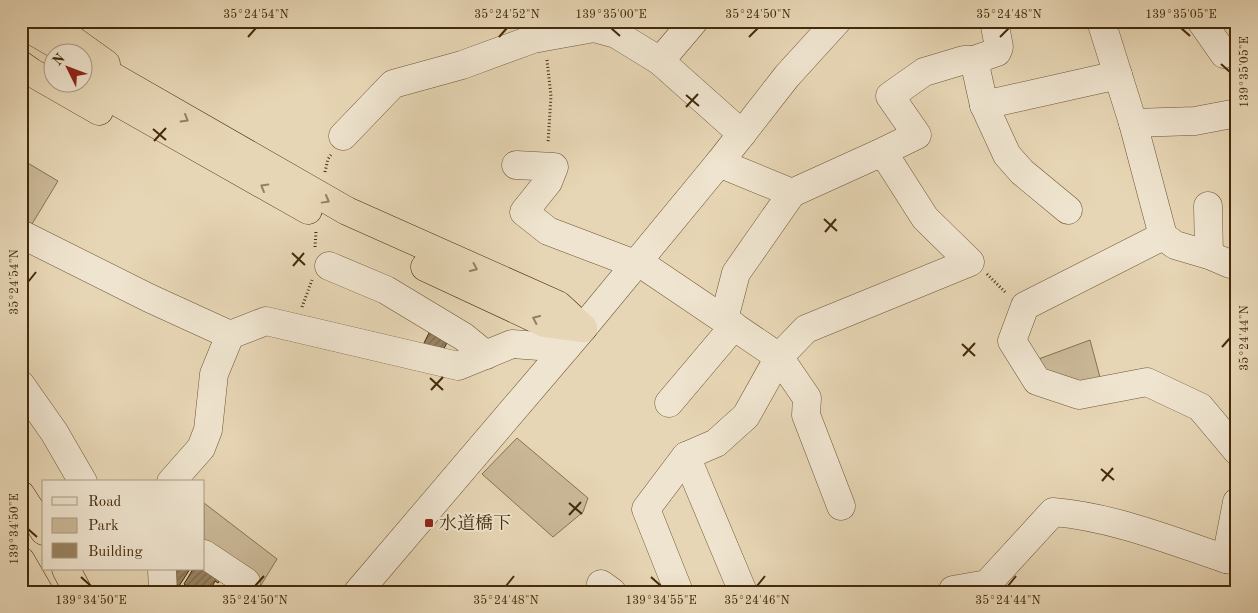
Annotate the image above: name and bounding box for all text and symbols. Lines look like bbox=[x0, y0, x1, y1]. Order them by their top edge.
text: 35°24'54"N bbox=[223, 8, 289, 21]
text: 35°24'52"N bbox=[474, 8, 540, 21]
text: 139°35'00"E bbox=[575, 8, 647, 21]
text: 35°24'50"N bbox=[725, 8, 791, 21]
text: 35°24'48"N bbox=[976, 8, 1042, 21]
text: 139°35'05"E bbox=[1145, 8, 1217, 21]
text: 139°35'05"E bbox=[1238, 36, 1251, 108]
north arrow bbox=[42, 42, 92, 92]
text: N bbox=[50, 51, 68, 69]
one-way arrow bbox=[180, 112, 189, 122]
one-way arrow bbox=[260, 183, 269, 193]
one-way arrow bbox=[321, 193, 330, 203]
text: 35°24'54"N bbox=[8, 249, 21, 315]
one-way arrow bbox=[469, 262, 478, 273]
text: 35°24'44"N bbox=[1238, 305, 1251, 371]
one-way arrow bbox=[532, 314, 541, 325]
legend bbox=[42, 480, 205, 570]
text: 139°34'50"E bbox=[8, 493, 21, 565]
text: Road bbox=[88, 495, 122, 510]
place label: 水道橋下 bbox=[439, 513, 511, 533]
marker: 水道橋下 bbox=[423, 517, 435, 529]
text: Park bbox=[88, 519, 119, 534]
text: Building bbox=[88, 545, 143, 560]
text: 139°34'50"E bbox=[55, 594, 127, 607]
text: 35°24'50"N bbox=[222, 594, 288, 607]
text: 35°24'48"N bbox=[473, 594, 539, 607]
text: 139°34'55"E bbox=[625, 594, 697, 607]
text: 35°24'46"N bbox=[724, 594, 790, 607]
text: 35°24'44"N bbox=[975, 594, 1041, 607]

